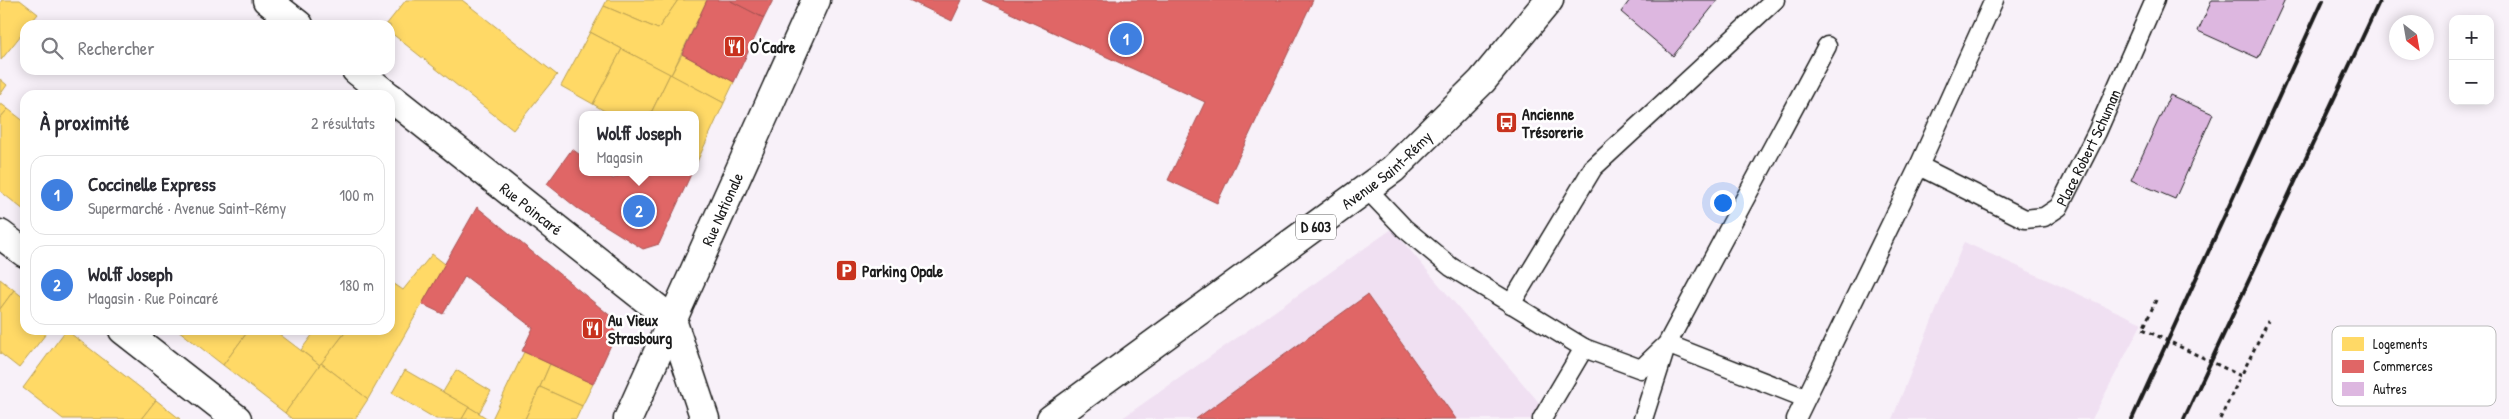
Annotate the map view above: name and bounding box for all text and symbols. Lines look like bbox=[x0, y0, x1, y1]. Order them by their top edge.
north arrow bbox=[2389, 15, 2434, 60]
map controls bbox=[2449, 15, 2494, 105]
button: + bbox=[2449, 15, 2494, 60]
search box bbox=[20, 20, 395, 75]
pin: 1 bbox=[1110, 20, 1142, 58]
icon: search bbox=[38, 34, 66, 62]
text: Rechercher bbox=[78, 35, 155, 61]
restaurant icon: O'Cadre bbox=[722, 35, 746, 59]
place label: O'Cadre bbox=[750, 36, 796, 58]
button: − bbox=[2449, 60, 2494, 105]
street label: Place Robert Schuman bbox=[2050, 85, 2126, 210]
place label: Ancienne Trésorerie bbox=[1521, 103, 1584, 143]
text: À proximité bbox=[40, 108, 129, 137]
popup bbox=[579, 111, 699, 176]
bus stop icon: Ancienne Trésorerie bbox=[1494, 111, 1518, 135]
text: 2 résultats bbox=[311, 112, 375, 134]
text: Wolff Joseph bbox=[597, 120, 681, 146]
street label: Avenue Saint-Rémy bbox=[1337, 126, 1437, 214]
text: Magasin bbox=[597, 146, 643, 168]
street label: Rue Nationale bbox=[696, 168, 748, 249]
text: Coccinelle Express bbox=[88, 171, 216, 197]
street label: Rue Poincaré bbox=[495, 177, 567, 241]
text: 1 bbox=[54, 184, 60, 206]
text: 100 m bbox=[339, 184, 374, 206]
your location bbox=[1710, 190, 1736, 216]
pin: 2 bbox=[623, 192, 655, 230]
text: Supermarché · Avenue Saint-Rémy bbox=[88, 197, 286, 219]
road number: D 603 bbox=[1296, 214, 1336, 240]
parking icon: Parking Opale bbox=[834, 259, 858, 283]
place label: Parking Opale bbox=[862, 260, 944, 283]
text: Wolff Joseph bbox=[88, 261, 172, 287]
text: 2 bbox=[53, 274, 61, 296]
text: 180 m bbox=[340, 274, 374, 296]
text: Magasin · Rue Poincaré bbox=[88, 287, 218, 309]
place label: Au Vieux Strasbourg bbox=[608, 309, 672, 350]
restaurant icon: Au Vieux Strasbourg bbox=[580, 317, 604, 341]
legend bbox=[2332, 326, 2496, 406]
text: Logements bbox=[2373, 334, 2427, 354]
text: Commerces bbox=[2373, 356, 2433, 375]
text: Autres bbox=[2373, 379, 2407, 398]

